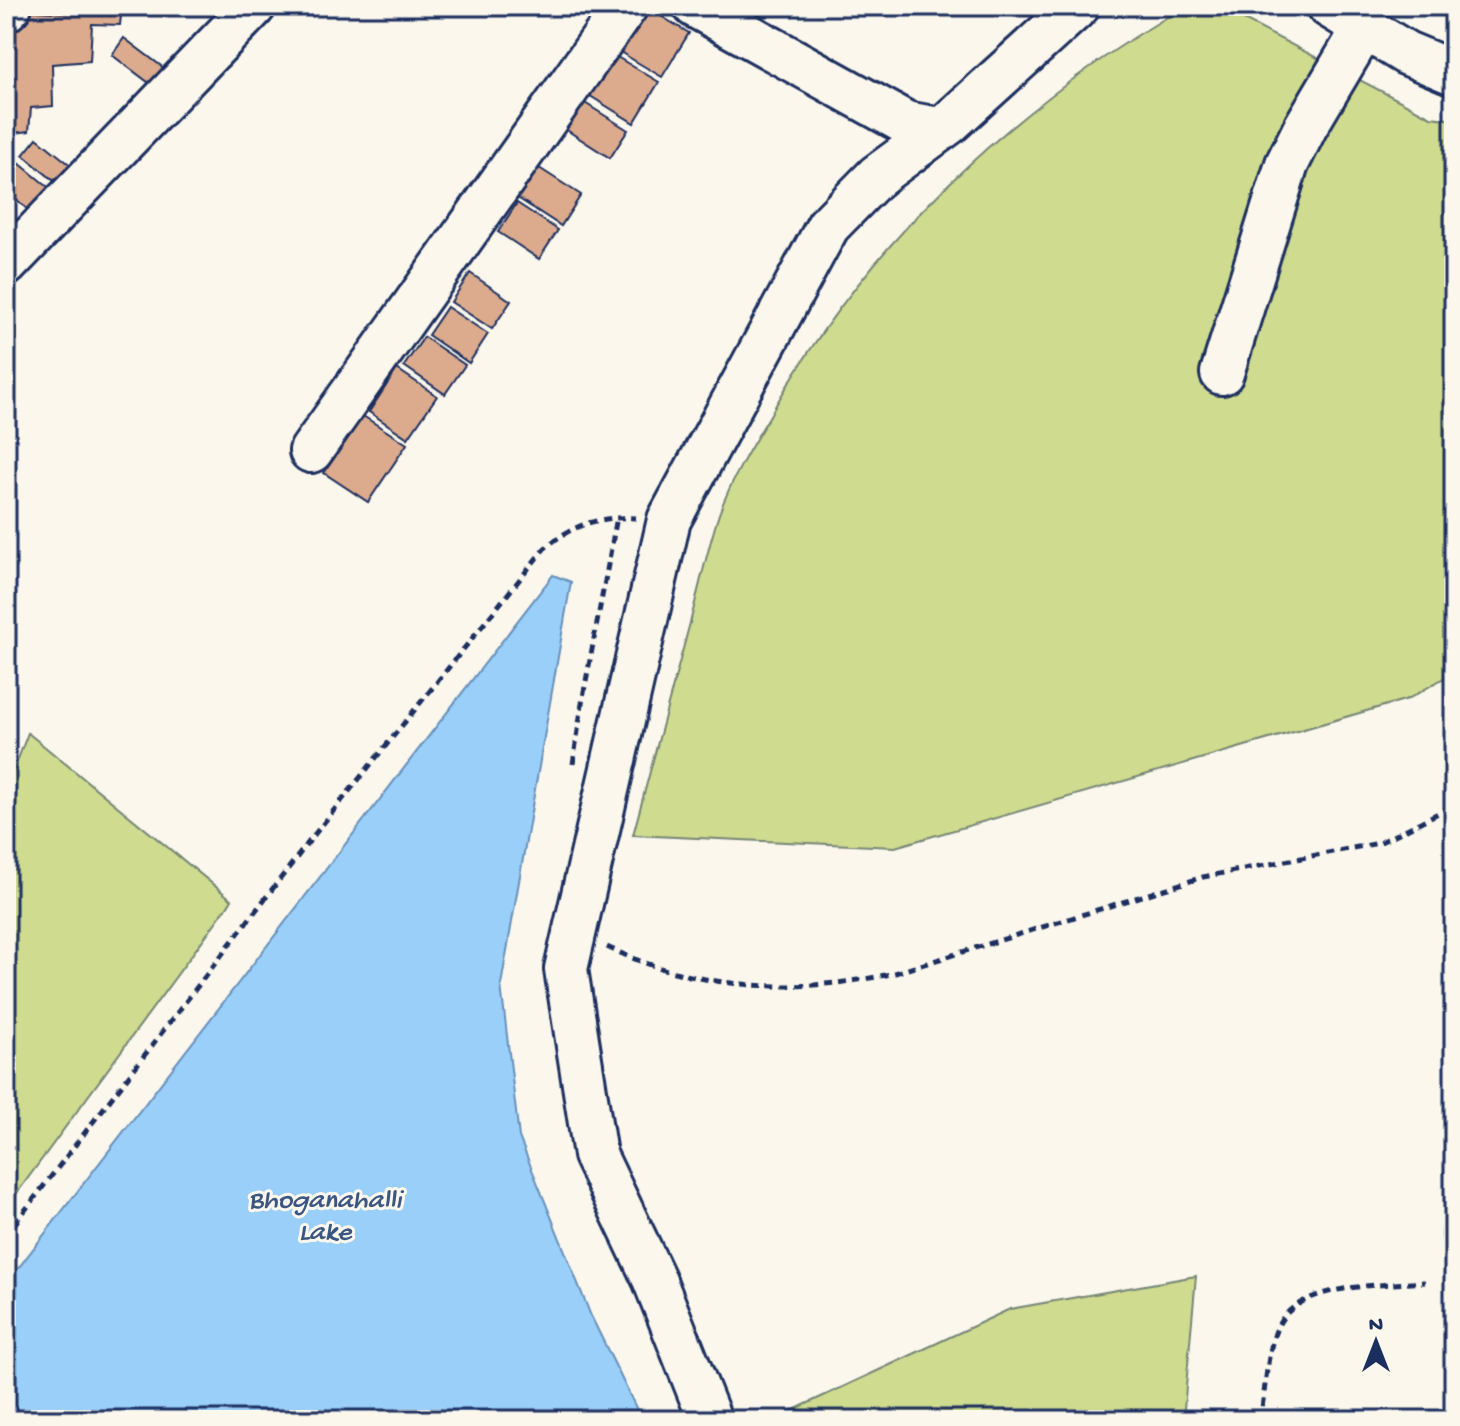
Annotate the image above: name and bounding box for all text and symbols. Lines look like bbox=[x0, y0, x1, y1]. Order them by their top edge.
water label: Bhoganahalli Lake bbox=[248, 1185, 405, 1250]
north arrow bbox=[1336, 1302, 1416, 1382]
text: N bbox=[1369, 1313, 1383, 1339]

